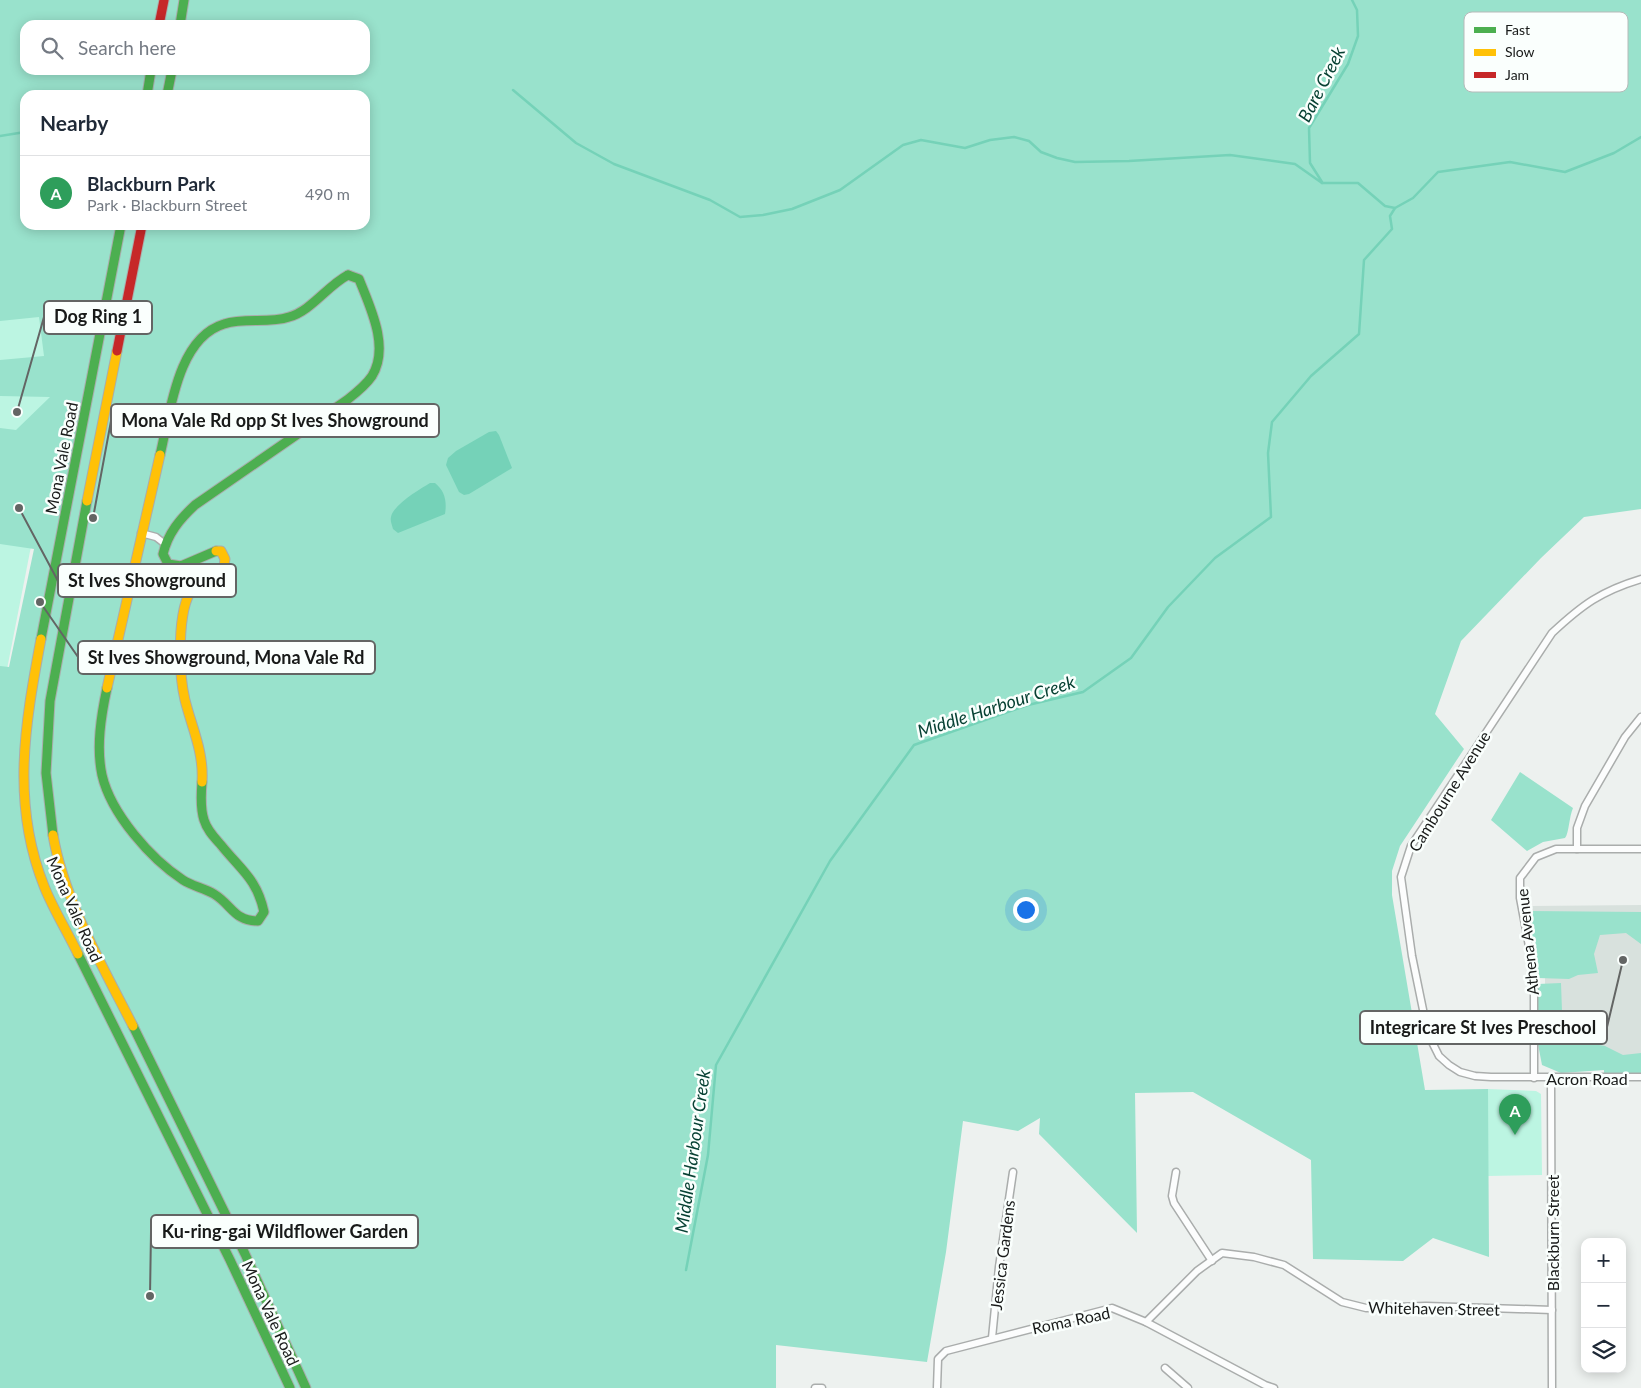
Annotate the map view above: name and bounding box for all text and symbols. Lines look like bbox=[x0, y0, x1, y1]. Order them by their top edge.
legend bbox=[1464, 12, 1628, 92]
search box bbox=[20, 20, 370, 75]
text: Fast bbox=[1505, 21, 1530, 38]
icon: search bbox=[38, 34, 66, 62]
text: Search here bbox=[78, 36, 176, 59]
water label: Bare Creek bbox=[1293, 42, 1349, 125]
text: Slow bbox=[1505, 43, 1535, 60]
text: Jam bbox=[1505, 66, 1529, 83]
text: Nearby bbox=[40, 110, 108, 135]
text: Blackburn Park bbox=[87, 172, 215, 195]
text: A bbox=[50, 184, 62, 203]
text: 490 m bbox=[305, 184, 350, 203]
text: Park · Blackburn Street bbox=[87, 195, 247, 214]
callout: Dog Ring 1 bbox=[44, 301, 152, 334]
text: Dog Ring 1 bbox=[54, 305, 142, 327]
street label: Mona Vale Road bbox=[41, 400, 81, 516]
callout: Mona Vale Rd opp St Ives Showground bbox=[111, 404, 439, 437]
text: Mona Vale Rd opp St Ives Showground bbox=[121, 409, 429, 431]
callout: St Ives Showground bbox=[58, 564, 236, 597]
text: St Ives Showground bbox=[68, 569, 226, 591]
callout: St Ives Showground, Mona Vale Rd bbox=[78, 641, 375, 674]
text: St Ives Showground, Mona Vale Rd bbox=[88, 646, 364, 668]
water label: Middle Harbour Creek bbox=[914, 670, 1078, 742]
street label: Cambourne Avenue bbox=[1404, 727, 1494, 855]
street label: Mona Vale Road bbox=[43, 853, 107, 965]
street label: Athena Avenue bbox=[1512, 888, 1542, 996]
your location bbox=[1013, 897, 1039, 923]
callout: Integricare St Ives Preschool bbox=[1360, 1011, 1607, 1044]
text: Integricare St Ives Preschool bbox=[1370, 1016, 1596, 1038]
water label: Middle Harbour Creek bbox=[670, 1068, 714, 1234]
street label: Acron Road bbox=[1546, 1069, 1628, 1088]
pin: A bbox=[1499, 1094, 1531, 1135]
street label: Blackburn Street bbox=[1543, 1174, 1562, 1291]
street label: Jessica Gardens bbox=[986, 1199, 1018, 1311]
callout: Ku-ring-gai Wildflower Garden bbox=[151, 1215, 418, 1248]
text: Ku-ring-gai Wildflower Garden bbox=[162, 1220, 408, 1242]
map controls bbox=[1581, 1238, 1626, 1373]
button: + bbox=[1581, 1238, 1626, 1283]
street label: Mona Vale Road bbox=[238, 1258, 304, 1368]
button: − bbox=[1581, 1283, 1626, 1328]
street label: Whitehaven Street bbox=[1368, 1297, 1500, 1319]
street label: Roma Road bbox=[1030, 1302, 1112, 1338]
button: layers bbox=[1581, 1328, 1626, 1373]

